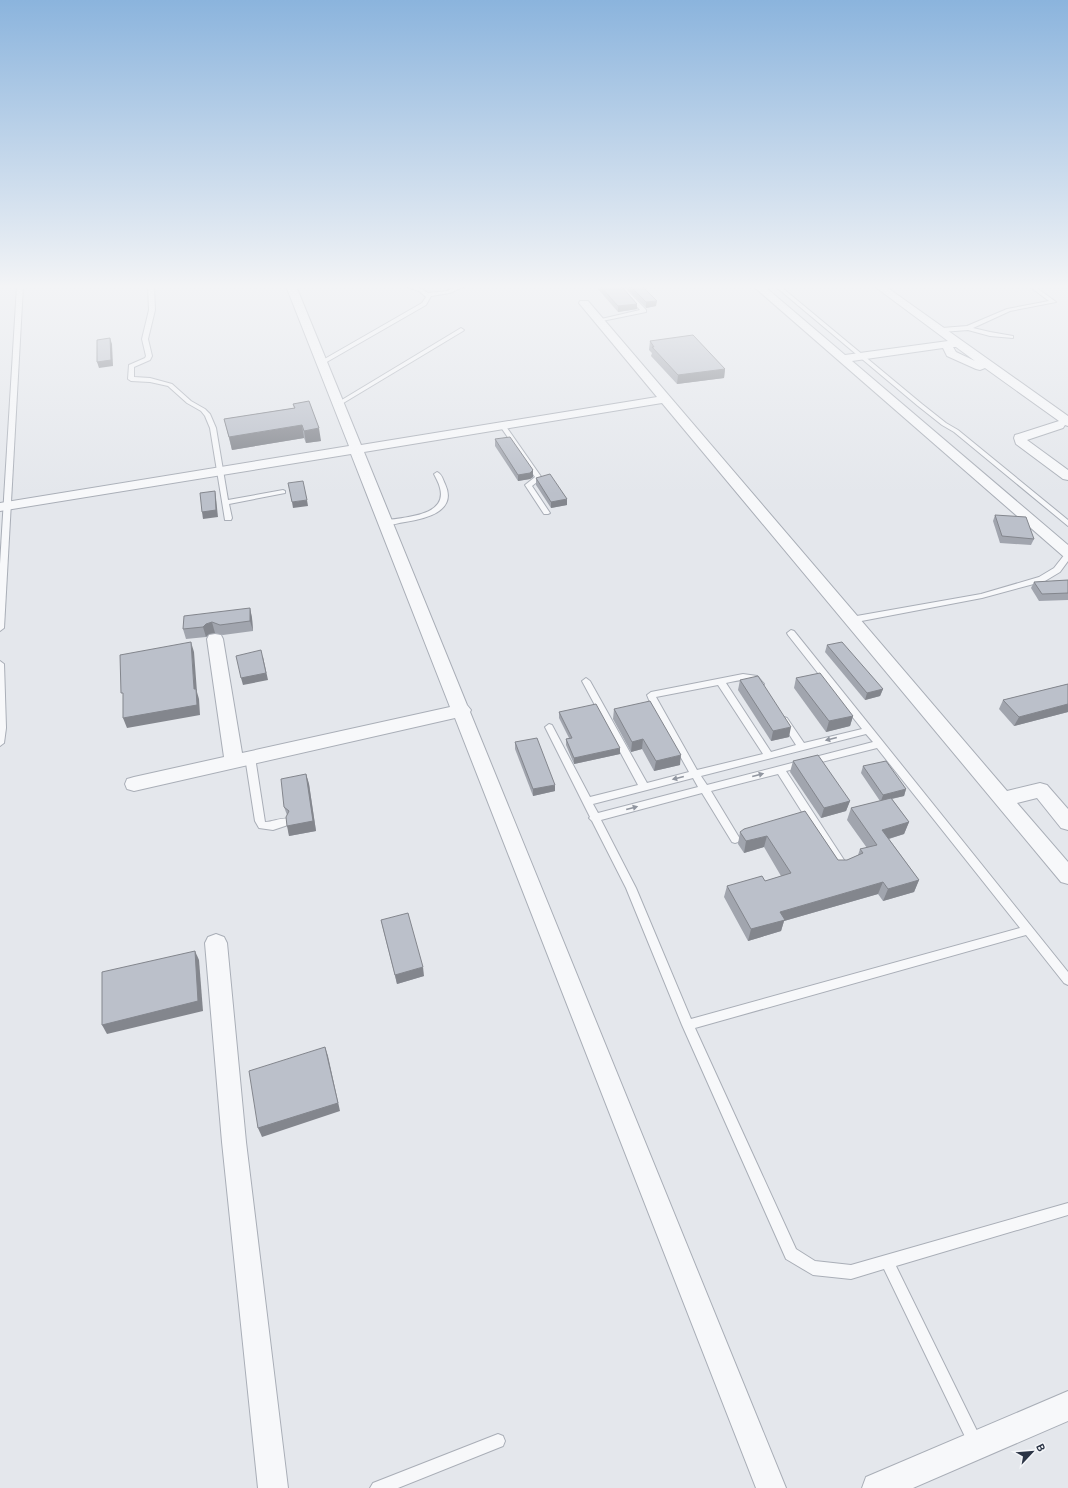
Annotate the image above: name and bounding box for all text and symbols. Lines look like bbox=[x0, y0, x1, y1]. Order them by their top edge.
one-way arrow bbox=[825, 737, 837, 743]
one-way arrow bbox=[752, 772, 764, 778]
one-way arrow bbox=[671, 776, 684, 782]
one-way arrow bbox=[626, 805, 638, 811]
north arrow bbox=[1012, 1432, 1052, 1472]
text: B bbox=[1034, 1442, 1048, 1454]

